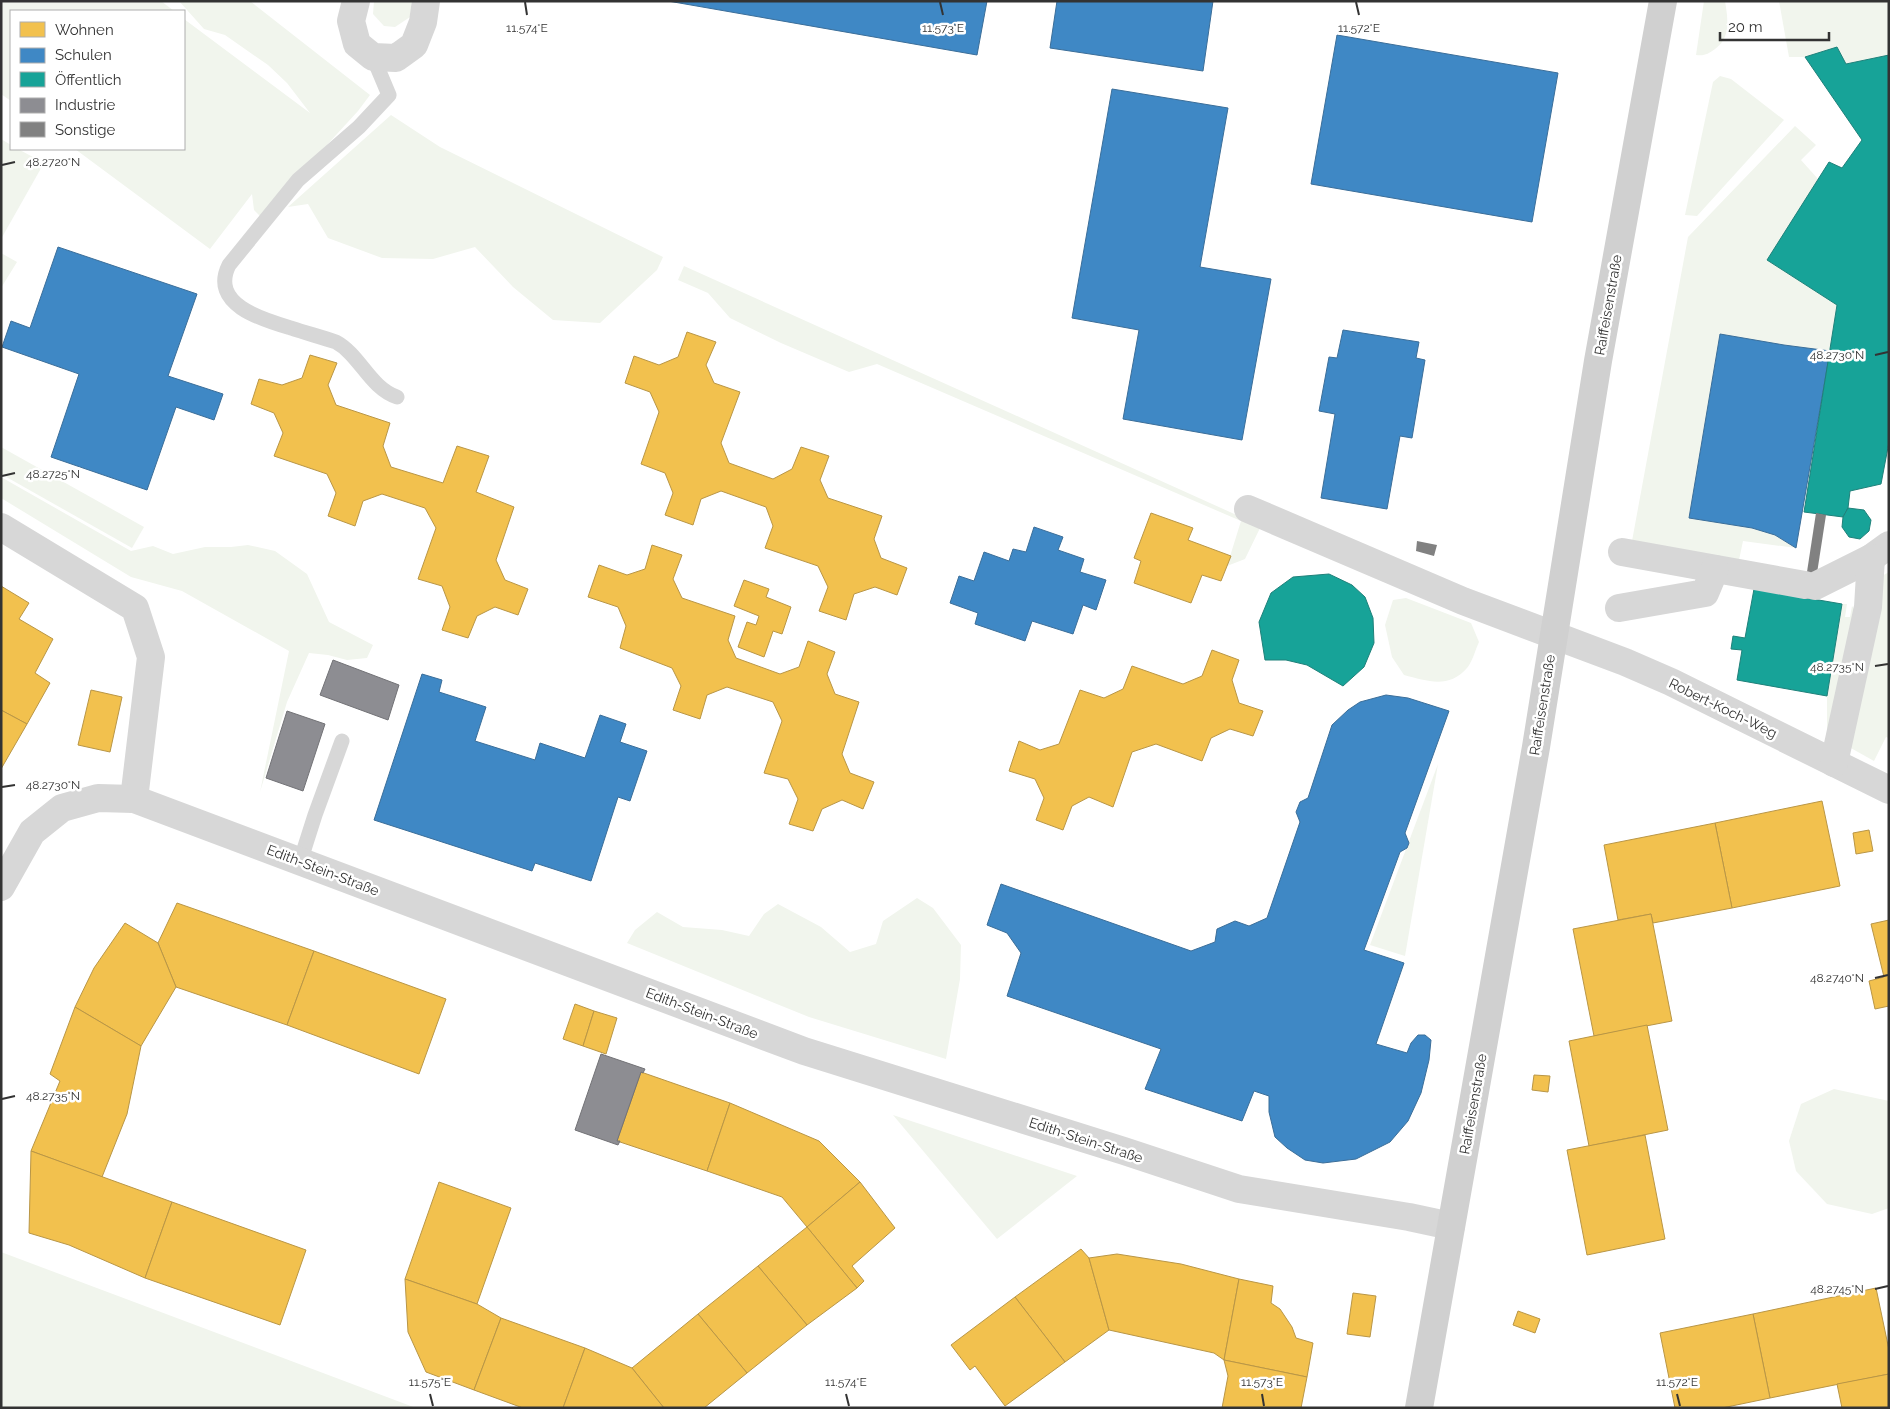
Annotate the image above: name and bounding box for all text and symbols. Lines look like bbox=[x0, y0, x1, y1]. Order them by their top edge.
legend bbox=[10, 10, 185, 150]
scale bar bbox=[1720, 10, 1829, 42]
text: 20 m bbox=[1728, 18, 1763, 36]
text: Wohnen bbox=[55, 21, 114, 39]
text: 11.574°E bbox=[506, 21, 548, 35]
text: 11.573°E bbox=[922, 21, 964, 35]
text: 11.572°E bbox=[1338, 21, 1380, 35]
text: Schulen bbox=[55, 46, 112, 64]
text: Öffentlich bbox=[55, 70, 122, 89]
text: Industrie bbox=[55, 96, 116, 114]
text: Sonstige bbox=[55, 121, 116, 139]
text: 48.2720°N bbox=[26, 155, 80, 169]
street label: Raiffeisenstraße bbox=[1591, 253, 1625, 357]
text: 48.2730°N bbox=[1810, 348, 1864, 362]
text: 48.2725°N bbox=[26, 467, 80, 481]
street label: Raiffeisenstraße bbox=[1526, 653, 1558, 757]
text: 48.2735°N bbox=[1810, 660, 1864, 674]
street label: Robert-Koch-Weg bbox=[1666, 675, 1780, 741]
text: 48.2730°N bbox=[26, 778, 80, 792]
street label: Edith-Stein-Straße bbox=[265, 841, 381, 899]
text: 48.2740°N bbox=[1810, 971, 1864, 985]
street label: Edith-Stein-Straße bbox=[644, 984, 760, 1042]
street label: Raiffeisenstraße bbox=[1456, 1052, 1490, 1156]
text: 48.2735°N bbox=[26, 1089, 80, 1103]
street label: Edith-Stein-Straße bbox=[1027, 1114, 1145, 1166]
text: 48.2745°N bbox=[1810, 1282, 1864, 1296]
text: 11.575°E bbox=[409, 1375, 451, 1389]
text: 11.574°E bbox=[825, 1375, 867, 1389]
text: 11.573°E bbox=[1241, 1375, 1283, 1389]
text: 11.572°E bbox=[1656, 1375, 1698, 1389]

